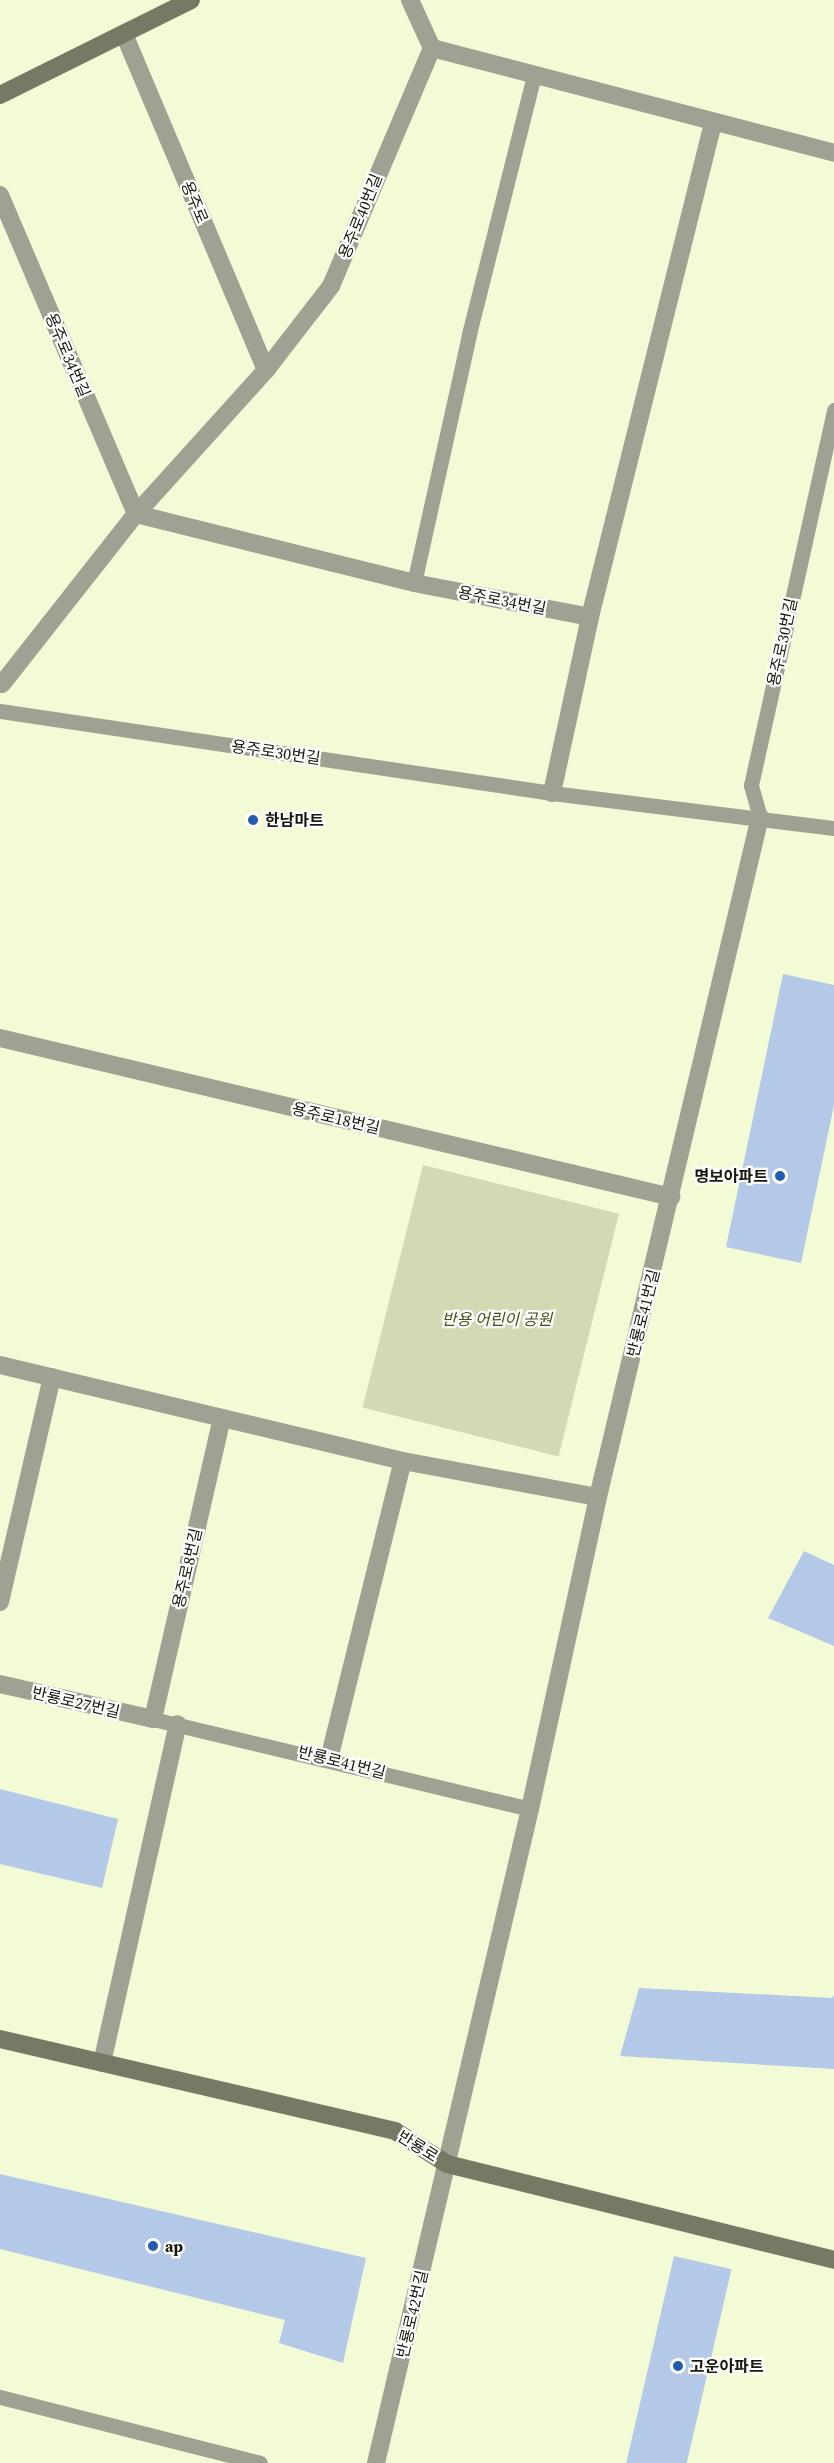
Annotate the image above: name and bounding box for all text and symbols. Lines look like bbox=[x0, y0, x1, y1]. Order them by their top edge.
street label: 용주로40번길 bbox=[334, 171, 386, 261]
street label: 용주로 bbox=[178, 178, 212, 226]
street label: 용주로34번길 bbox=[42, 310, 94, 400]
street label: 용주로34번길 bbox=[456, 582, 548, 618]
street label: 용주로30번길 bbox=[763, 596, 801, 688]
street label: 용주로30번길 bbox=[230, 736, 322, 768]
place label: 한남마트 bbox=[265, 810, 324, 830]
marker: 한남마트 bbox=[246, 813, 260, 827]
street label: 용주로18번길 bbox=[290, 1099, 382, 1137]
place label: 명보아파트 bbox=[694, 1166, 768, 1186]
marker: 명보아파트 bbox=[773, 1169, 787, 1183]
street label: 반룡로41번길 bbox=[623, 1267, 663, 1359]
park label: 반용 어린이 공원 bbox=[442, 1309, 552, 1329]
street label: 용주로8번길 bbox=[168, 1526, 206, 1610]
street label: 반룡로27번길 bbox=[30, 1683, 122, 1721]
street label: 반룡로41번길 bbox=[296, 1742, 388, 1782]
street label: 반룡로 bbox=[394, 2126, 442, 2166]
place label: ap bbox=[165, 2236, 183, 2256]
marker: ap bbox=[146, 2239, 160, 2253]
street label: 반룡로42번길 bbox=[393, 2268, 431, 2360]
place label: 고운아파트 bbox=[690, 2356, 764, 2376]
marker: 고운아파트 bbox=[671, 2359, 685, 2373]

